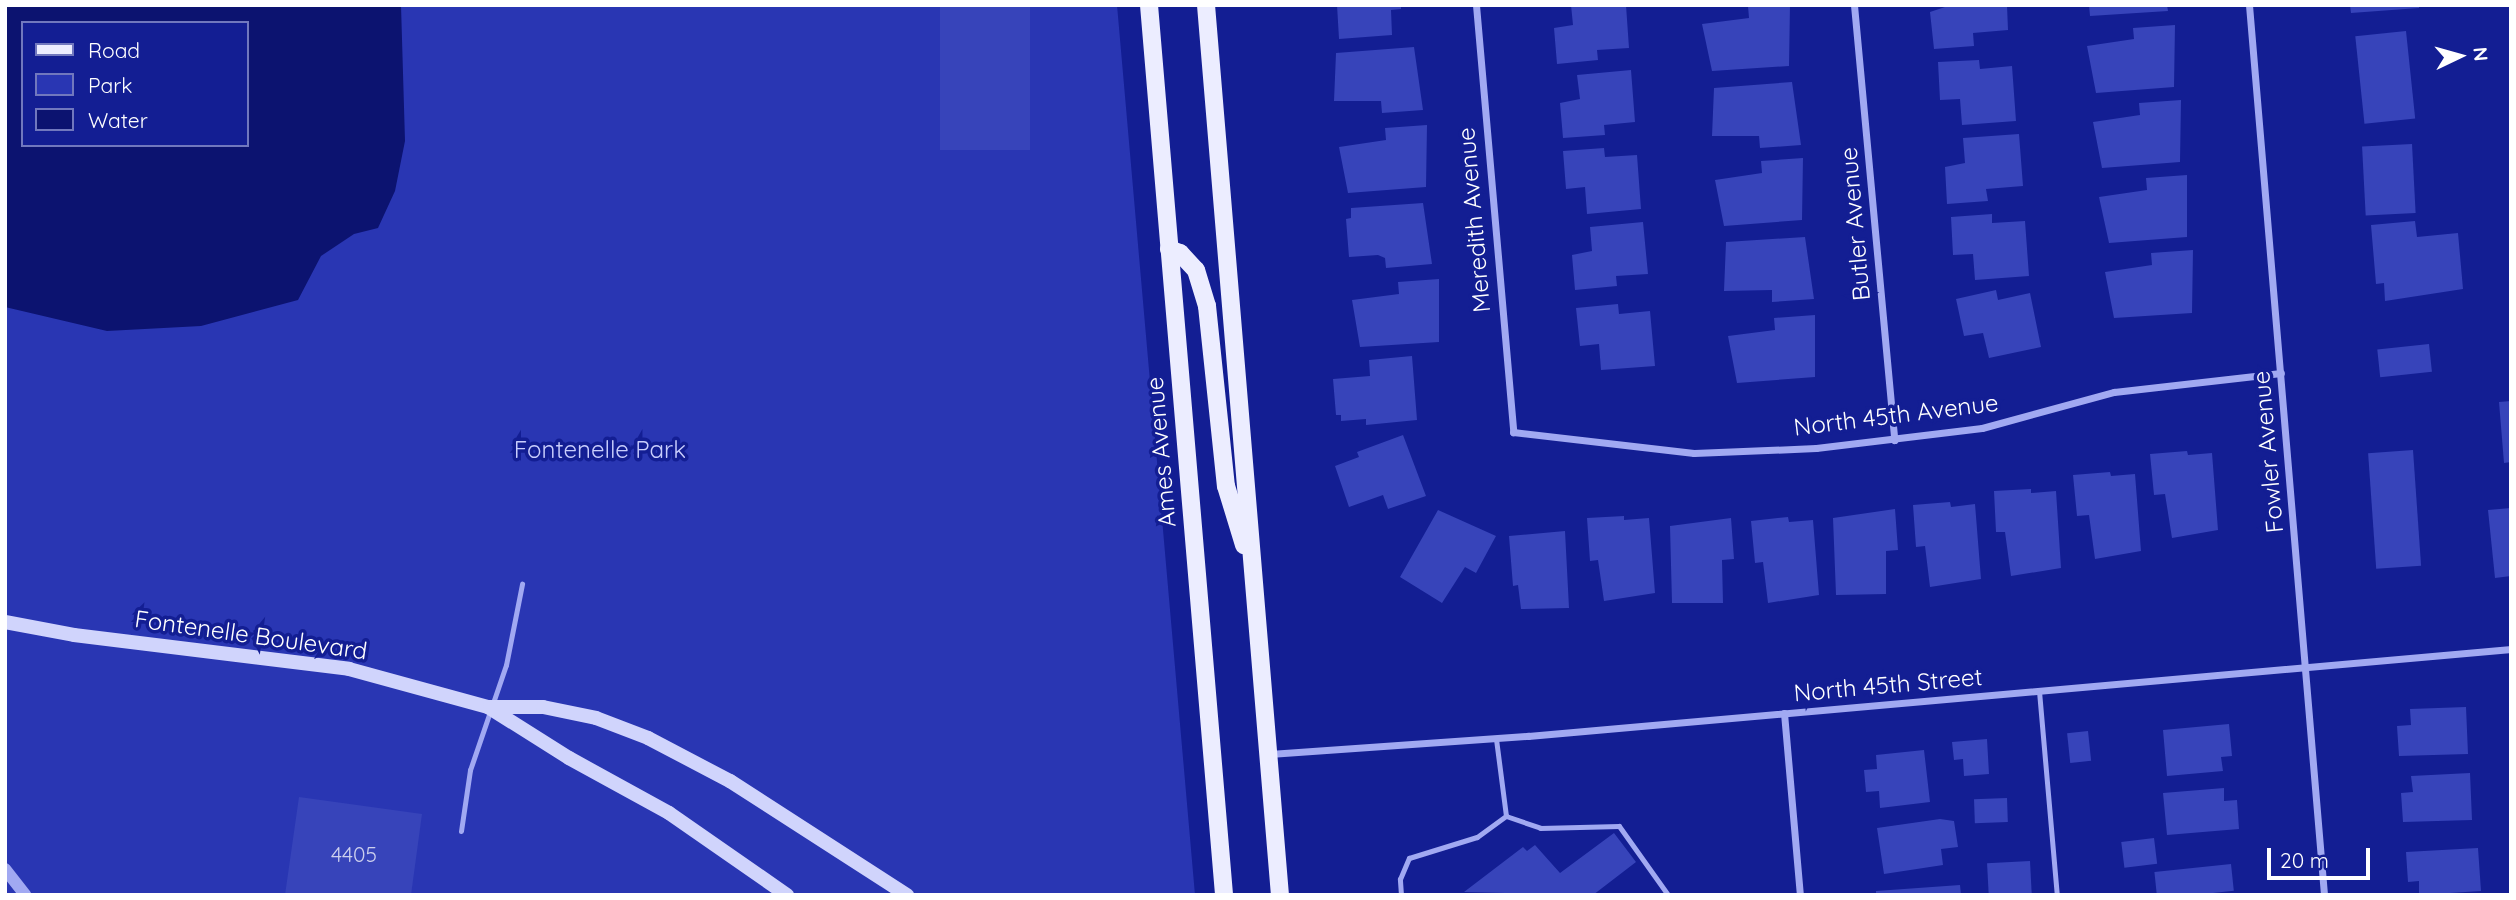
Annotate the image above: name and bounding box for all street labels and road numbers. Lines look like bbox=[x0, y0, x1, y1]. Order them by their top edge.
street label: Meredith Avenue bbox=[1452, 126, 1496, 314]
street label: Butler Avenue bbox=[1834, 146, 1876, 302]
street label: Fowler Avenue bbox=[2247, 370, 2289, 534]
street label: Ames Avenue bbox=[1140, 376, 1182, 528]
street label: North 45th Avenue bbox=[1792, 388, 2000, 442]
street label: Fontenelle Boulevard bbox=[133, 604, 369, 666]
street label: North 45th Street bbox=[1792, 662, 1984, 708]

